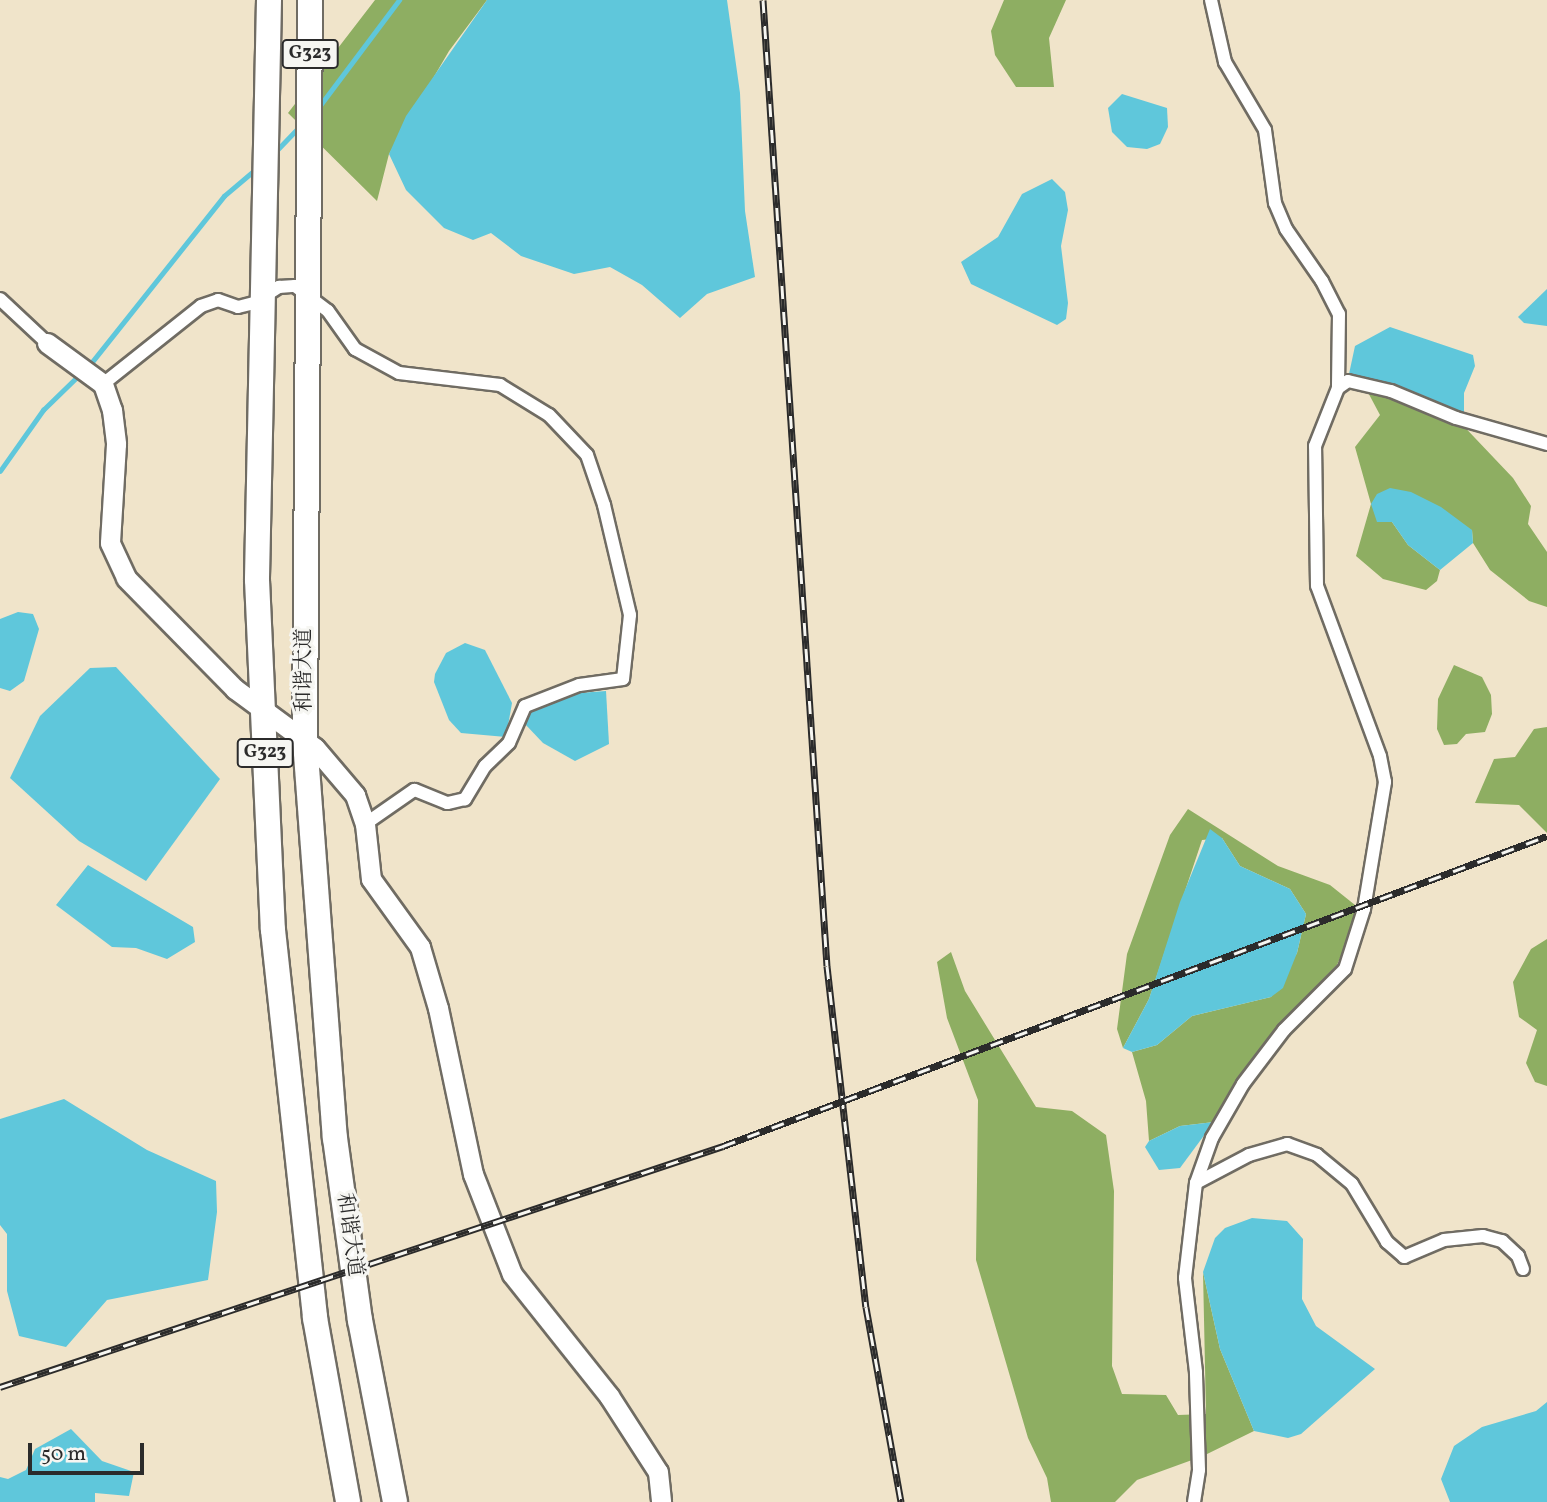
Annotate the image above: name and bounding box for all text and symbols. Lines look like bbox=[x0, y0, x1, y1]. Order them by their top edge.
road number: G323 bbox=[280, 38, 340, 70]
street label: 和谐大道 bbox=[292, 628, 318, 712]
road number: G323 bbox=[235, 738, 295, 768]
street label: 和谐大道 bbox=[331, 1192, 367, 1278]
scale bar bbox=[32, 1428, 147, 1472]
text: 50 m bbox=[41, 1440, 86, 1469]

